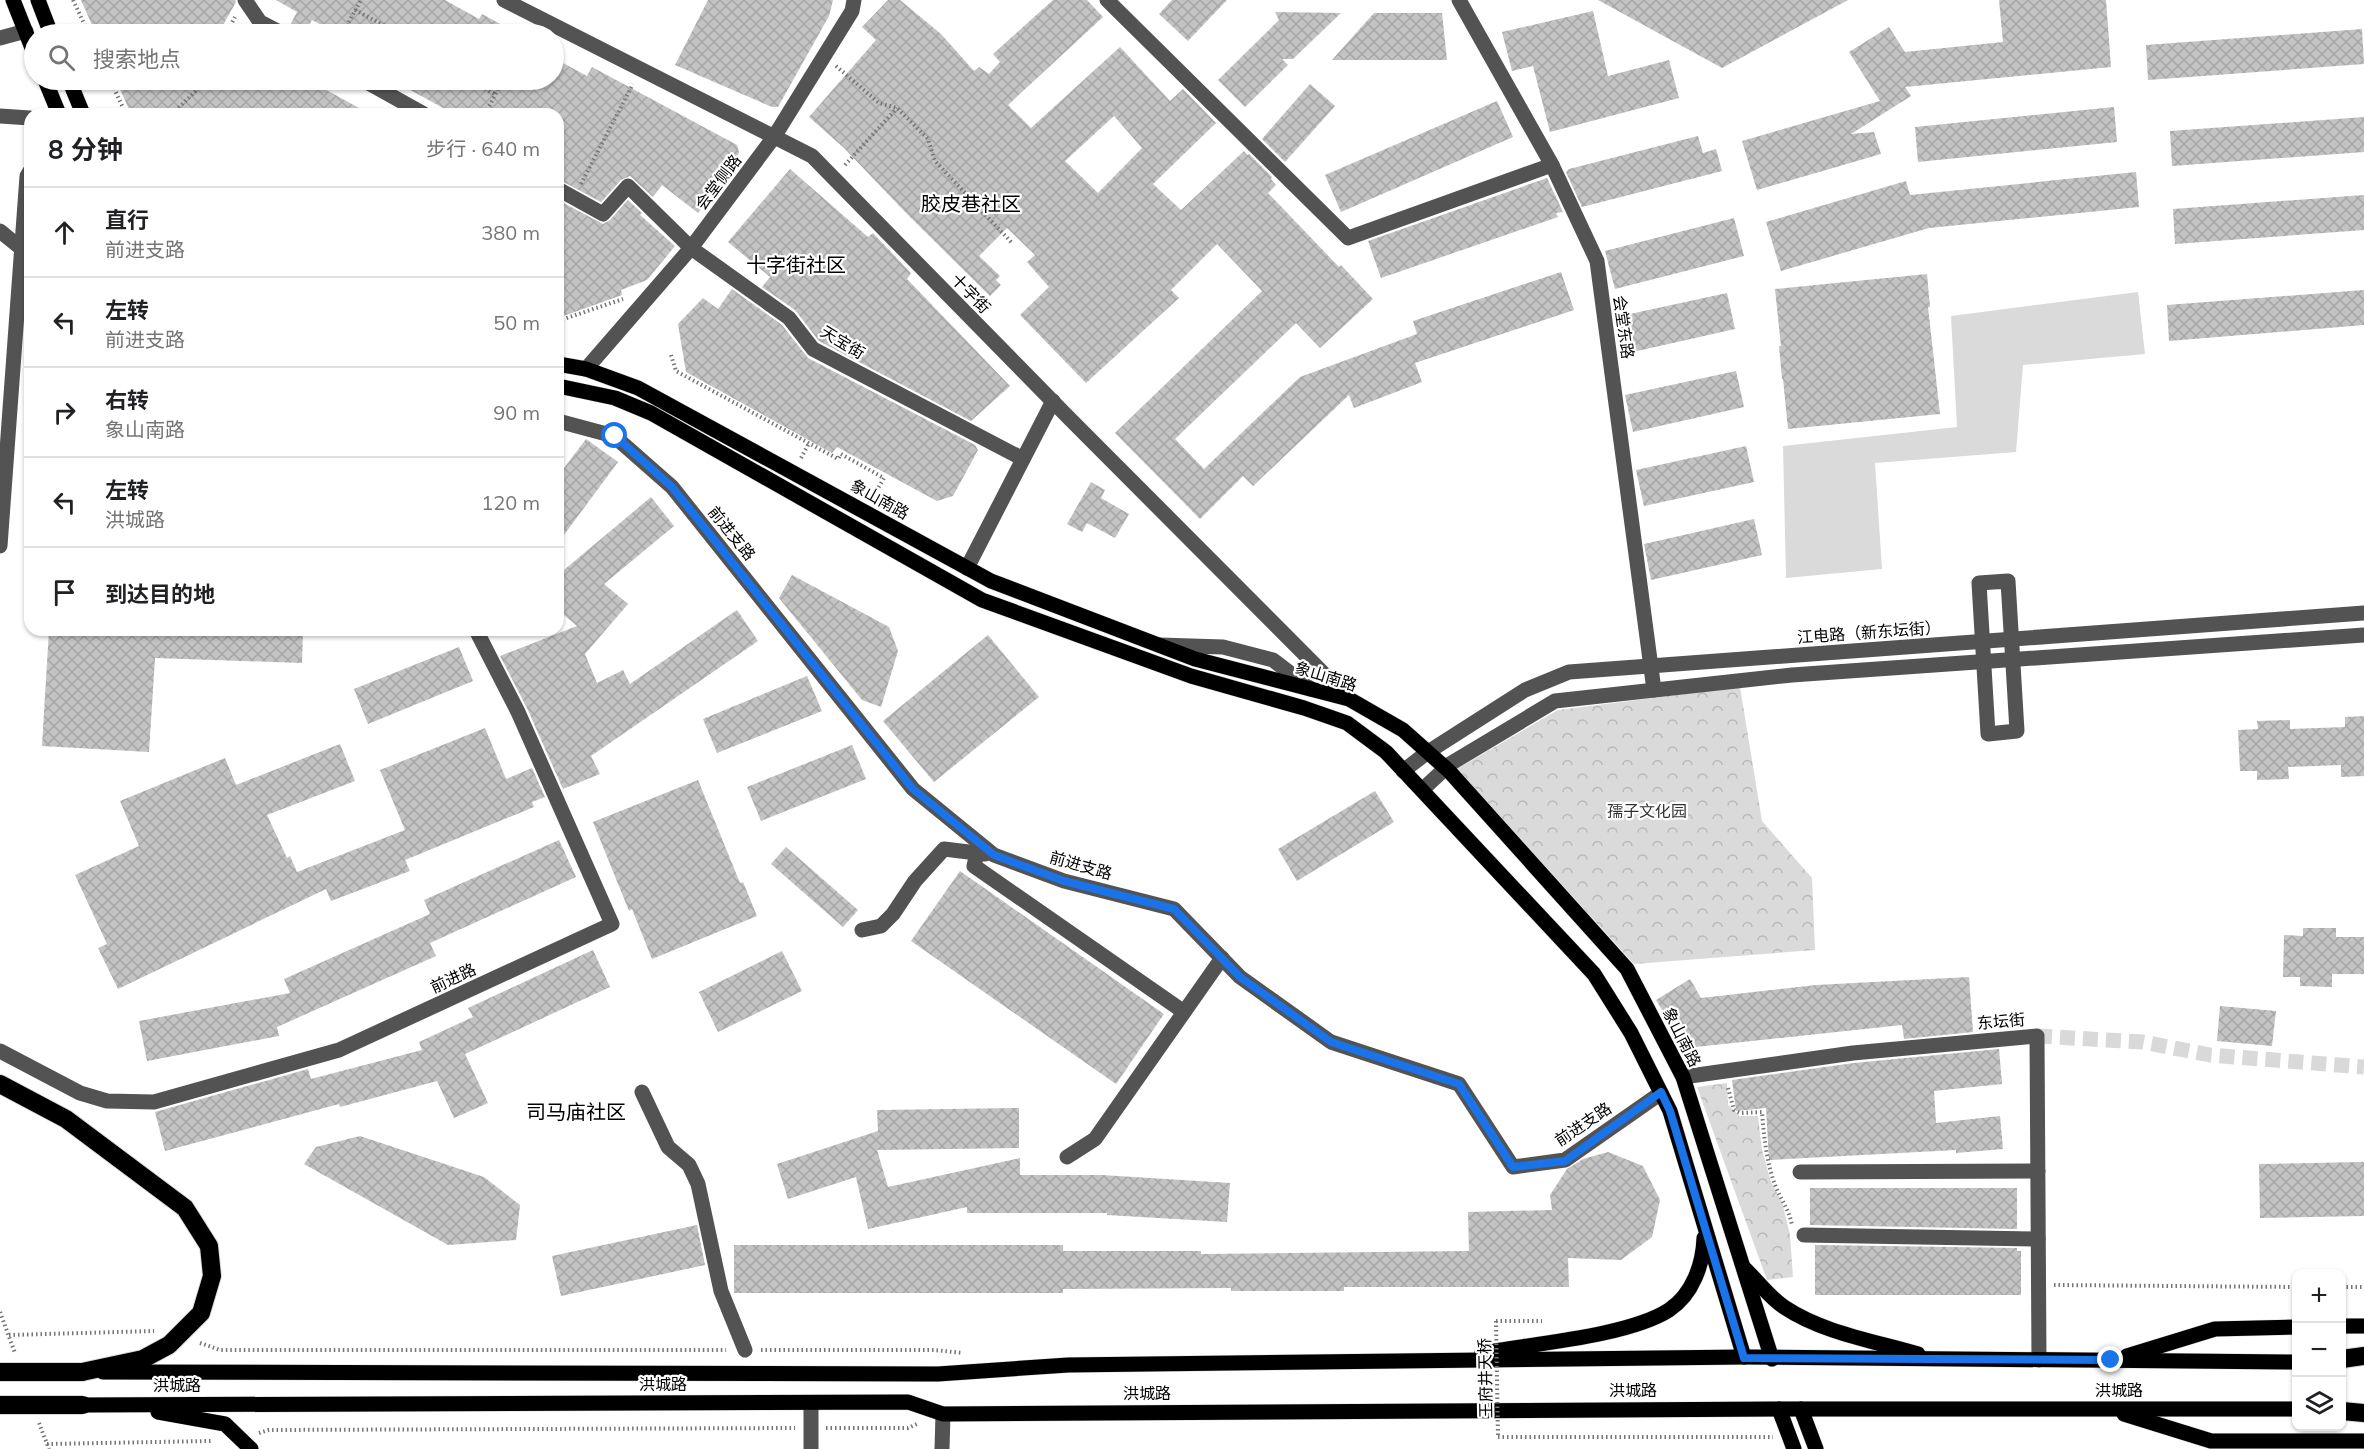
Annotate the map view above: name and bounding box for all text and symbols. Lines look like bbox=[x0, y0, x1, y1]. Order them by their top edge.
search box bbox=[24, 24, 564, 90]
icon: search bbox=[45, 41, 78, 74]
text: 搜索地点 bbox=[93, 45, 181, 73]
text: 8 分钟 bbox=[48, 133, 123, 166]
text: 步行 · 640 m bbox=[426, 136, 540, 161]
street label: 会堂侧路 bbox=[691, 150, 745, 214]
district label: 胶皮巷社区 bbox=[921, 191, 1021, 216]
text: 直行 bbox=[105, 206, 149, 234]
icon: ahead bbox=[48, 216, 81, 249]
text: 380 m bbox=[481, 220, 540, 245]
text: 前进支路 bbox=[105, 237, 185, 262]
district label: 十字街社区 bbox=[746, 252, 846, 277]
street label: 十字街 bbox=[947, 269, 995, 317]
street label: 会堂东路 bbox=[1610, 294, 1638, 360]
text: 左转 bbox=[105, 296, 149, 324]
icon: left bbox=[48, 306, 81, 339]
text: 50 m bbox=[493, 310, 540, 335]
street label: 天宝街 bbox=[817, 321, 869, 363]
text: 前进支路 bbox=[105, 327, 185, 352]
text: 右转 bbox=[105, 386, 149, 414]
icon: right bbox=[48, 396, 81, 429]
text: 90 m bbox=[493, 400, 540, 425]
text: 象山南路 bbox=[105, 417, 185, 442]
route start bbox=[601, 422, 627, 448]
street label: 象山南路 bbox=[847, 475, 913, 523]
text: 左转 bbox=[105, 476, 149, 504]
icon: left bbox=[48, 486, 81, 519]
text: 120 m bbox=[481, 490, 540, 515]
street label: 前进支路 bbox=[704, 502, 760, 564]
text: 洪城路 bbox=[105, 507, 165, 532]
icon: arrive bbox=[48, 576, 81, 609]
text: 到达目的地 bbox=[105, 580, 215, 608]
street label: 江电路（新东坛街） bbox=[1796, 617, 1942, 647]
street label: 象山南路 bbox=[1292, 657, 1360, 695]
park label: 孺子文化园 bbox=[1607, 801, 1687, 821]
street label: 前进支路 bbox=[1047, 847, 1115, 883]
street label: 前进路 bbox=[427, 959, 479, 997]
street label: 象山南路 bbox=[1659, 1004, 1705, 1070]
street label: 东坛街 bbox=[1976, 1009, 2026, 1033]
street label: 前进支路 bbox=[1551, 1098, 1615, 1150]
district label: 司马庙社区 bbox=[526, 1099, 626, 1124]
map controls bbox=[2292, 1269, 2346, 1431]
button: + bbox=[2292, 1269, 2346, 1323]
button: − bbox=[2292, 1323, 2346, 1377]
street label: 王府井天桥 bbox=[1474, 1338, 1496, 1418]
route end bbox=[2097, 1346, 2123, 1372]
street label: 洪城路 bbox=[639, 1374, 687, 1394]
street label: 洪城路 bbox=[153, 1375, 201, 1395]
button: layers bbox=[2292, 1377, 2346, 1431]
street label: 洪城路 bbox=[1609, 1380, 1657, 1400]
street label: 洪城路 bbox=[2095, 1380, 2143, 1400]
street label: 洪城路 bbox=[1123, 1383, 1171, 1403]

